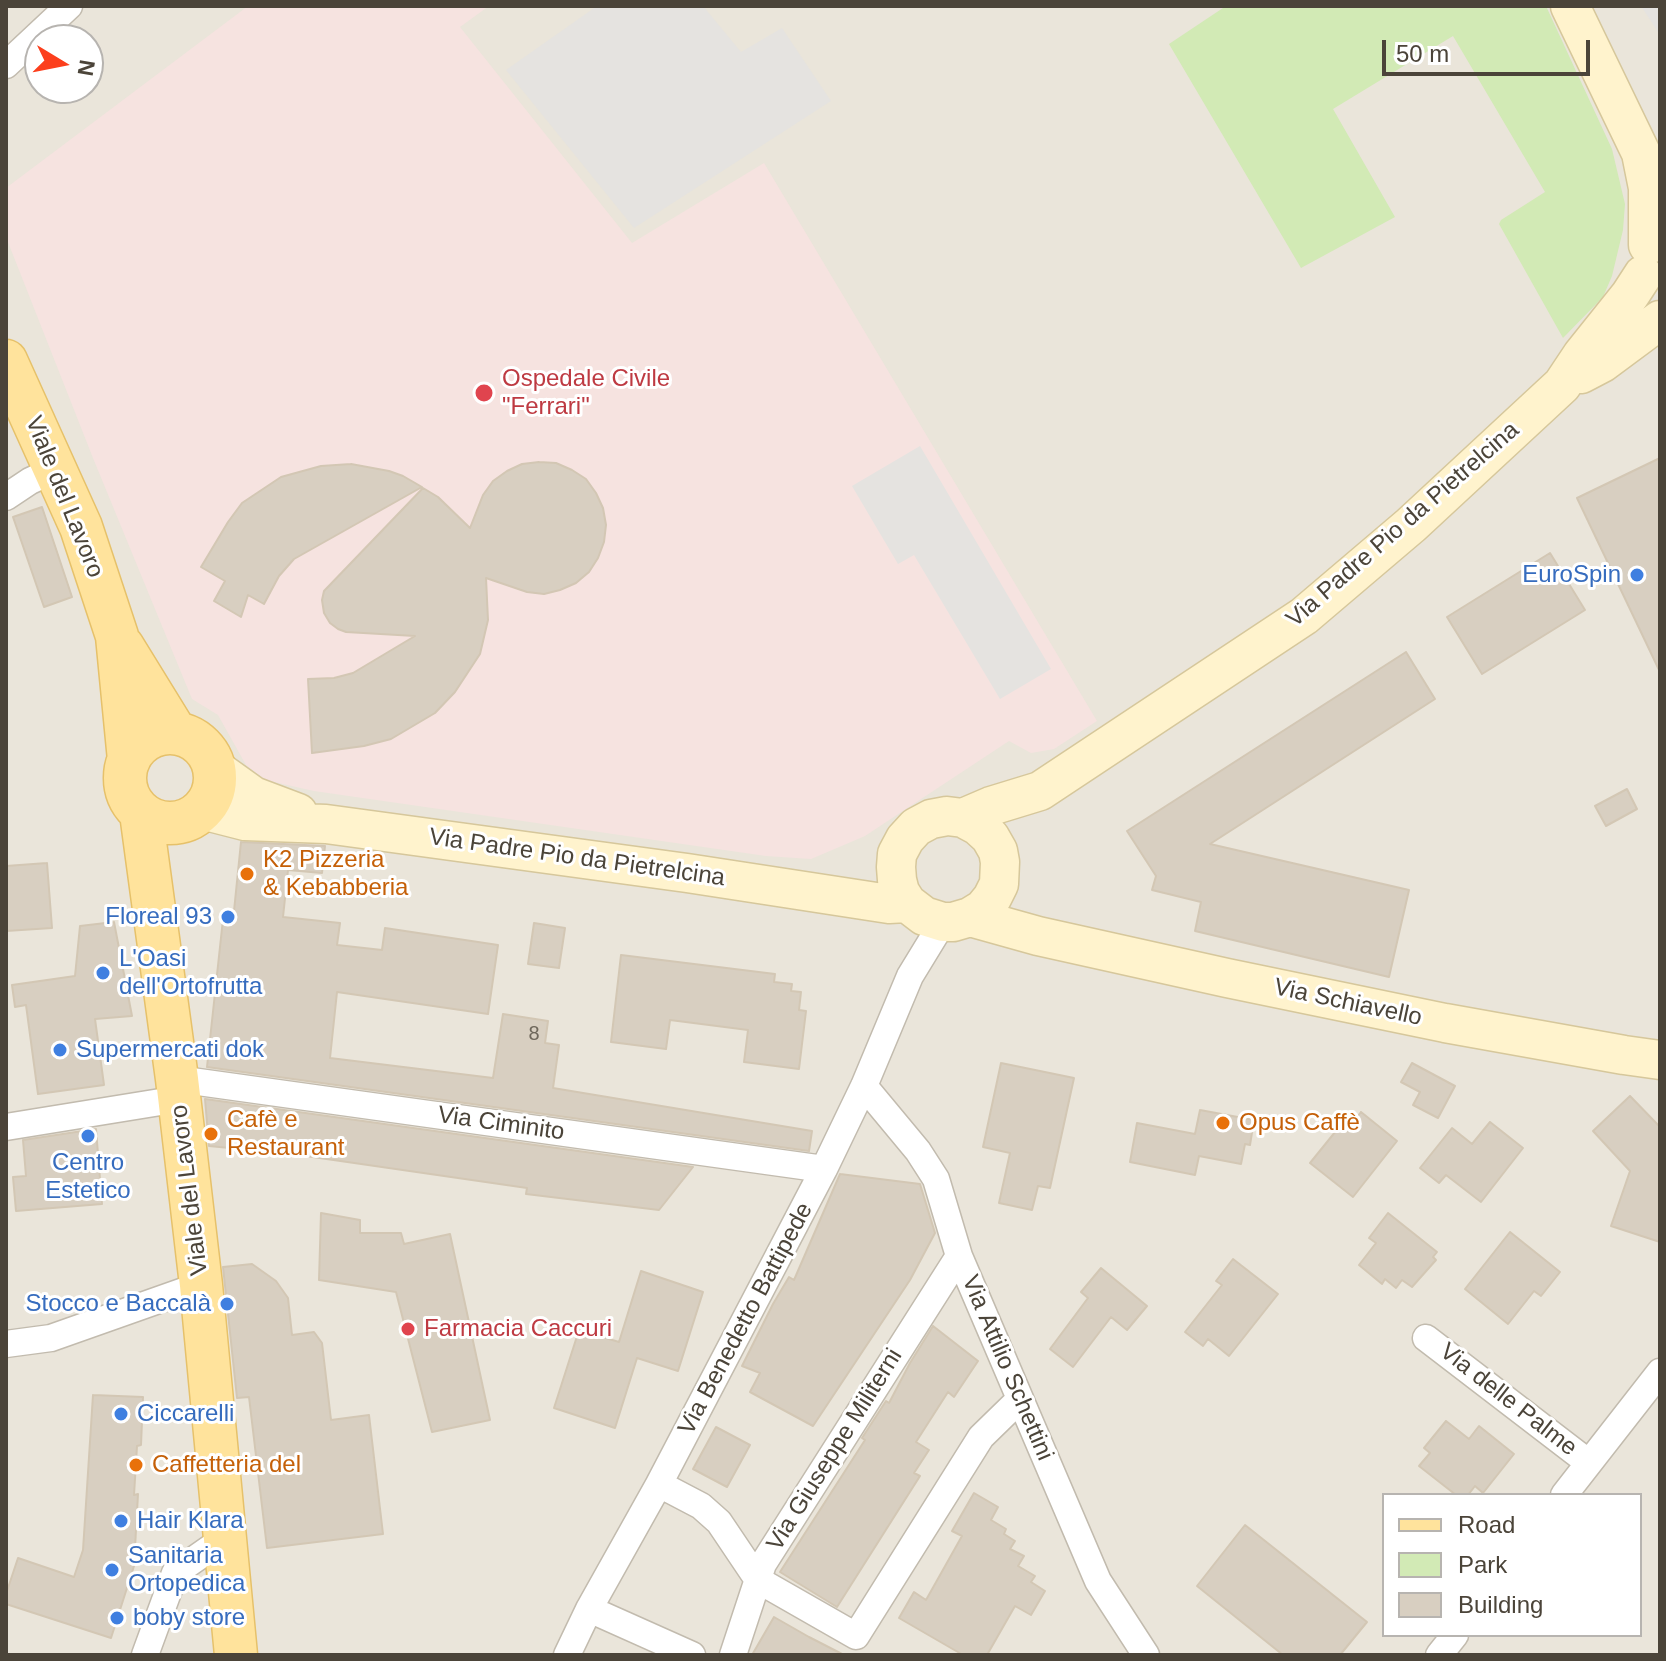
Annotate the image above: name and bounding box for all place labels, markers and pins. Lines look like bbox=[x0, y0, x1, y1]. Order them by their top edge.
place label: Ospedale Civile "Ferrari" bbox=[502, 365, 670, 421]
marker: Ospedale Civile "Ferrari" bbox=[473, 382, 495, 404]
place label: EuroSpin bbox=[1522, 561, 1621, 589]
marker: EuroSpin bbox=[1628, 566, 1646, 584]
place label: K2 Pizzeria & Kebabberia bbox=[263, 846, 408, 902]
marker: K2 Pizzeria & Kebabberia bbox=[238, 865, 256, 883]
place label: Floreal 93 bbox=[105, 903, 212, 931]
marker: Floreal 93 bbox=[219, 908, 237, 926]
place label: L'Oasi dell'Ortofrutta bbox=[119, 945, 262, 1001]
marker: L'Oasi dell'Ortofrutta bbox=[94, 964, 112, 982]
place label: Supermercati dok bbox=[76, 1036, 264, 1064]
marker: Supermercati dok bbox=[51, 1041, 69, 1059]
place label: Cafè e Restaurant bbox=[227, 1106, 344, 1162]
place label: Opus Caffè bbox=[1239, 1109, 1360, 1137]
marker: Opus Caffè bbox=[1214, 1114, 1232, 1132]
marker: Cafè e Restaurant bbox=[202, 1125, 220, 1143]
marker: Centro Estetico bbox=[79, 1127, 97, 1145]
place label: Centro Estetico bbox=[45, 1149, 131, 1205]
place label: Stocco e Baccalà bbox=[26, 1290, 211, 1318]
marker: Stocco e Baccalà bbox=[218, 1295, 236, 1313]
place label: Farmacia Caccuri bbox=[424, 1315, 612, 1343]
marker: Farmacia Caccuri bbox=[399, 1320, 417, 1338]
place label: Ciccarelli bbox=[137, 1400, 234, 1428]
marker: Ciccarelli bbox=[112, 1405, 130, 1423]
place label: Caffetteria del bbox=[152, 1451, 301, 1479]
marker: Caffetteria del bbox=[127, 1456, 145, 1474]
place label: Hair Klara bbox=[137, 1507, 244, 1535]
marker: Hair Klara bbox=[112, 1512, 130, 1530]
place label: Sanitaria Ortopedica bbox=[128, 1542, 245, 1598]
marker: Sanitaria Ortopedica bbox=[103, 1561, 121, 1579]
place label: boby store bbox=[133, 1604, 245, 1632]
marker: boby store bbox=[108, 1609, 126, 1627]

